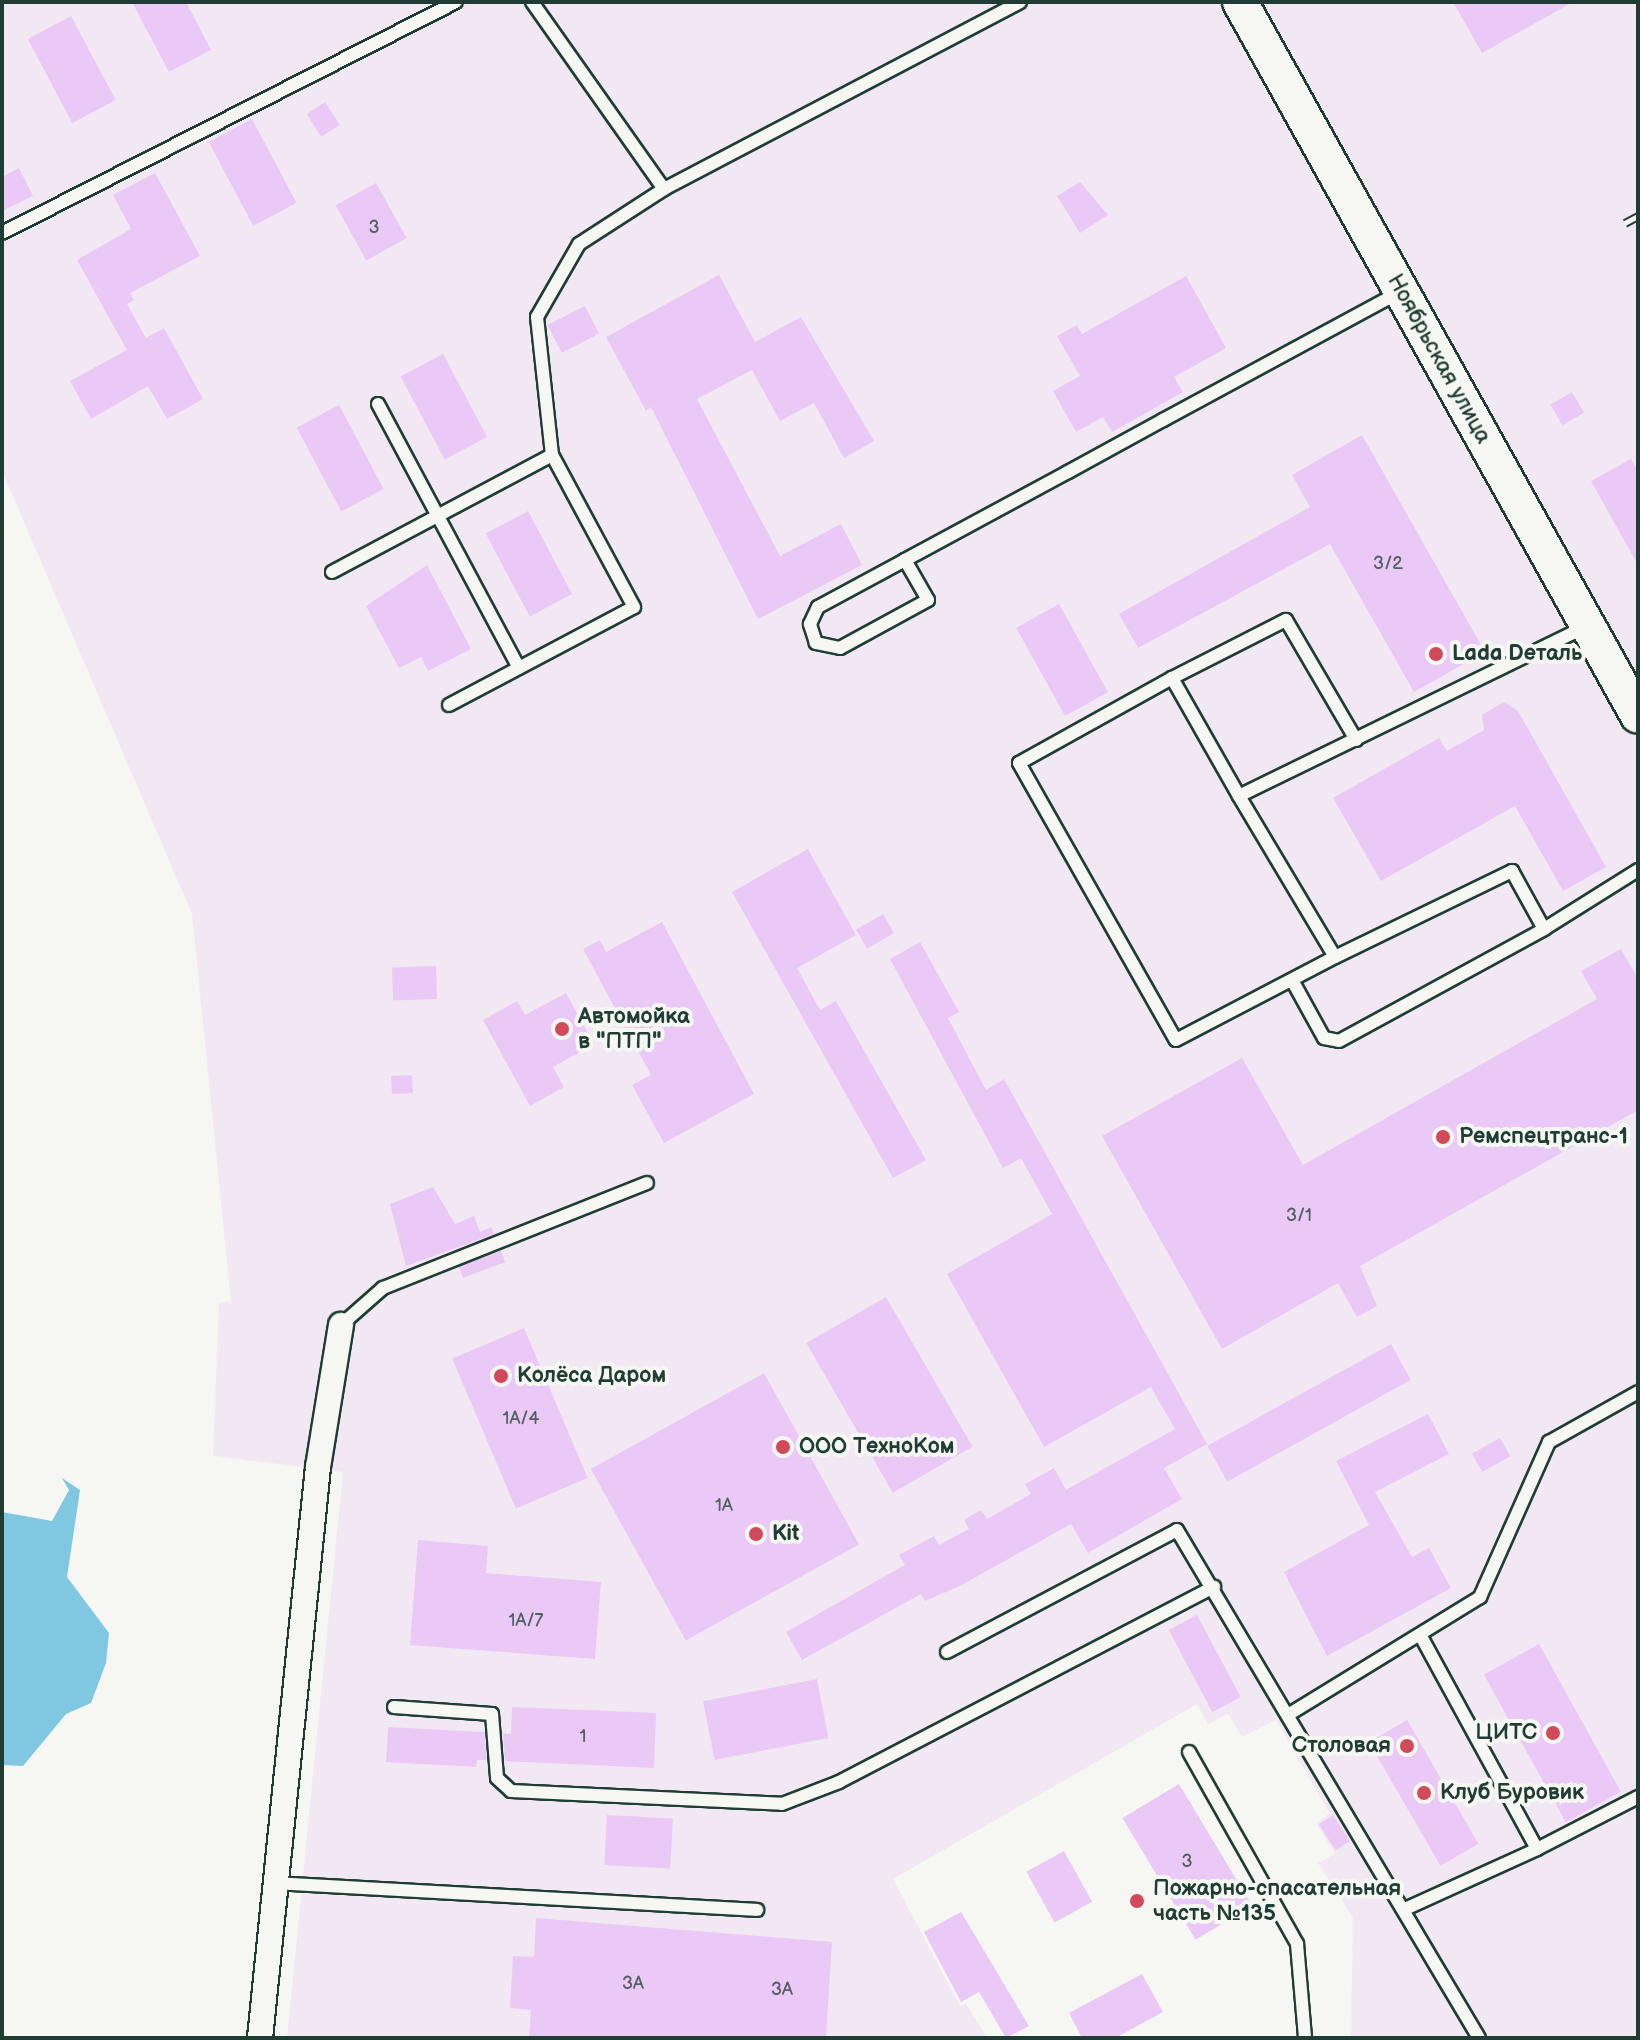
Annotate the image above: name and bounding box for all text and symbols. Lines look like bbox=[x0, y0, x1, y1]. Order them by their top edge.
house number: 3 bbox=[368, 217, 380, 239]
street label: Ноябрьская улица bbox=[1382, 270, 1496, 448]
house number: 3/2 bbox=[1373, 553, 1403, 575]
place label: Lada Dеталь bbox=[1452, 641, 1582, 667]
marker: Lada Dеталь bbox=[1427, 645, 1445, 663]
place label: Автомойка в "ПТП" bbox=[578, 1003, 690, 1054]
marker: Автомойка в "ПТП" bbox=[553, 1020, 571, 1038]
place label: Ремспецтранс-1 bbox=[1459, 1124, 1628, 1150]
marker: Ремспецтранс-1 bbox=[1434, 1128, 1452, 1146]
house number: 3/1 bbox=[1286, 1205, 1312, 1227]
place label: Колёса Даром bbox=[517, 1363, 666, 1389]
marker: Колёса Даром bbox=[492, 1367, 510, 1385]
house number: 1А/4 bbox=[503, 1408, 539, 1430]
place label: ООО ТехноКом bbox=[799, 1434, 954, 1460]
marker: ООО ТехноКом bbox=[774, 1438, 792, 1456]
house number: 1А bbox=[715, 1495, 733, 1517]
place label: Kit bbox=[772, 1521, 799, 1547]
marker: Kit bbox=[747, 1525, 765, 1543]
house number: 1А/7 bbox=[509, 1610, 543, 1632]
place label: ЦИТС bbox=[1476, 1720, 1537, 1746]
marker: ЦИТС bbox=[1544, 1724, 1562, 1742]
house number: 1 bbox=[580, 1726, 586, 1748]
place label: Столовая bbox=[1292, 1733, 1391, 1759]
marker: Столовая bbox=[1398, 1737, 1416, 1755]
place label: Клуб Буровик bbox=[1440, 1780, 1584, 1806]
marker: Клуб Буровик bbox=[1415, 1784, 1433, 1802]
house number: 3 bbox=[1181, 1851, 1193, 1873]
place label: Пожарно-спасательная часть №135 bbox=[1153, 1875, 1401, 1926]
marker: Пожарно-спасательная часть №135 bbox=[1128, 1892, 1146, 1910]
house number: 3А bbox=[622, 1973, 644, 1995]
house number: 3А bbox=[771, 1979, 793, 2001]

